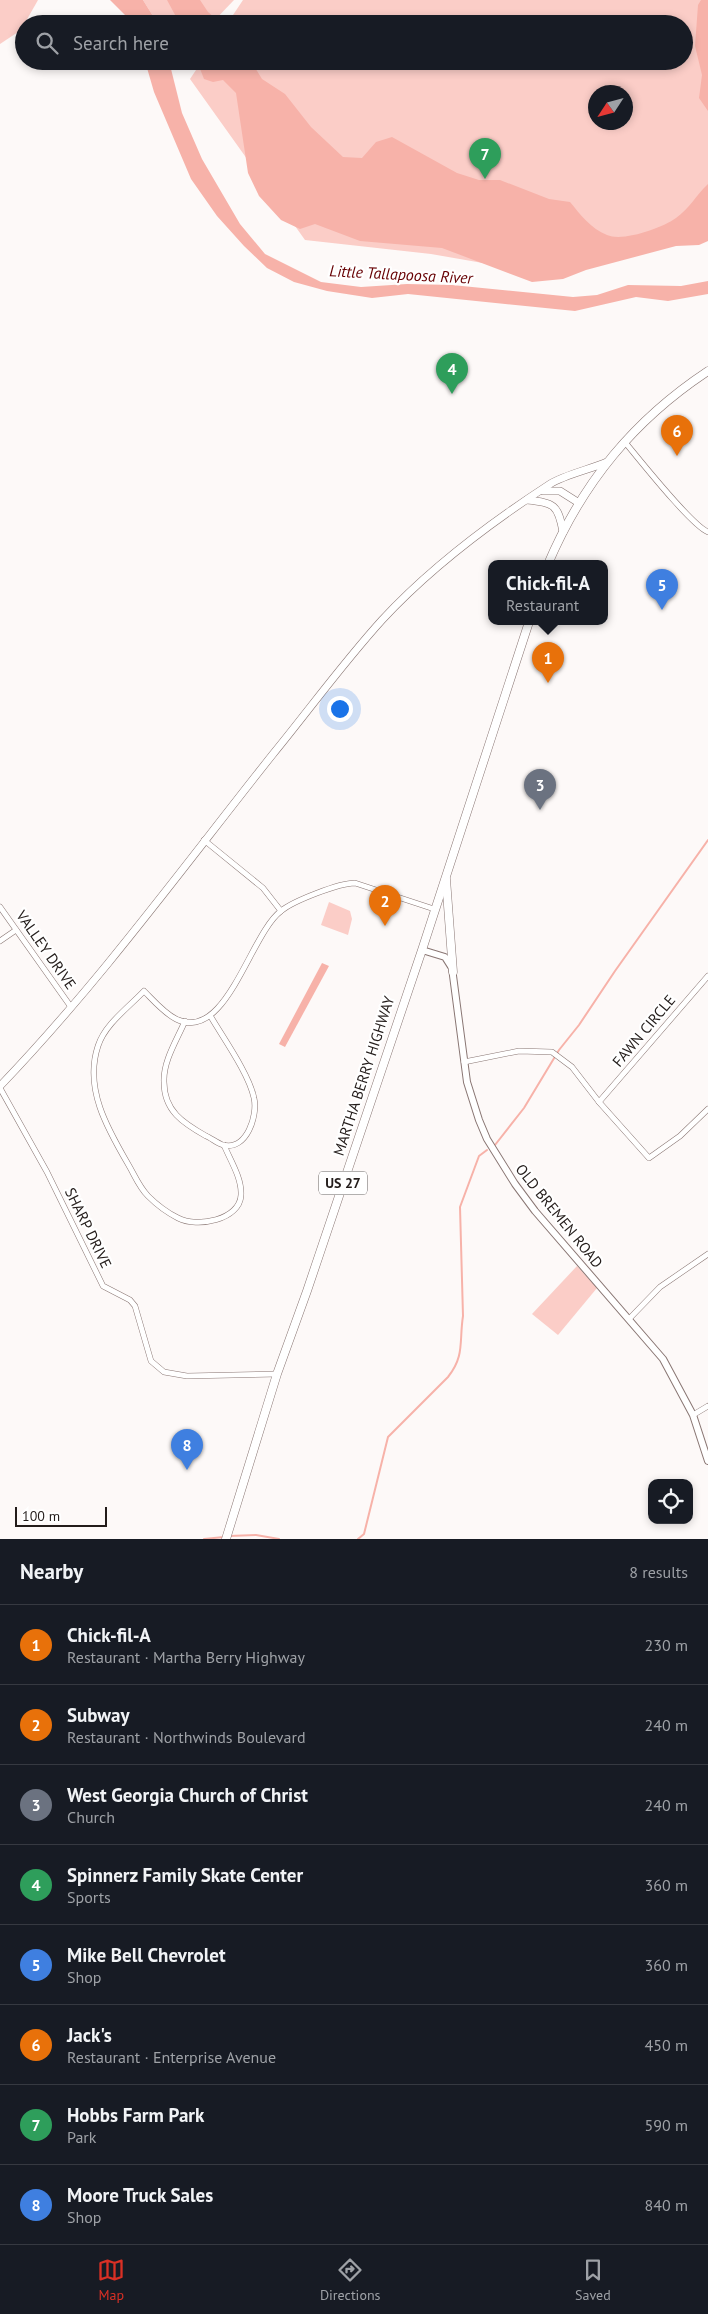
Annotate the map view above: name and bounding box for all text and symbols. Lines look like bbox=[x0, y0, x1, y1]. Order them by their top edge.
search box bbox=[15, 15, 693, 70]
icon: search bbox=[33, 29, 61, 57]
text: Search here bbox=[73, 31, 169, 55]
north arrow bbox=[588, 85, 633, 130]
pin: 7 bbox=[469, 138, 501, 179]
water label: Little Tallapoosa River bbox=[329, 260, 475, 288]
pin: 4 bbox=[436, 353, 468, 394]
pin: 6 bbox=[661, 415, 693, 456]
popup bbox=[488, 560, 608, 625]
pin: 5 bbox=[646, 569, 678, 610]
text: Chick-fil-A bbox=[506, 571, 590, 595]
text: Restaurant bbox=[506, 595, 579, 615]
pin: 1 bbox=[532, 642, 564, 683]
your location bbox=[327, 696, 353, 722]
pin: 3 bbox=[524, 769, 556, 810]
pin: 2 bbox=[369, 885, 401, 926]
street label: VALLEY DRIVE bbox=[12, 906, 81, 993]
street label: FAWN CIRCLE bbox=[608, 991, 679, 1071]
street label: MARTHA BERRY HIGHWAY bbox=[329, 993, 399, 1158]
street label: OLD BREMEN ROAD bbox=[512, 1160, 607, 1272]
road number: US 27 bbox=[319, 1172, 367, 1194]
street label: SHARP DRIVE bbox=[61, 1184, 116, 1271]
pin: 8 bbox=[171, 1429, 203, 1470]
map controls bbox=[648, 1479, 693, 1524]
button: locate bbox=[648, 1479, 693, 1524]
scale bar bbox=[15, 1504, 108, 1527]
text: 100 m bbox=[22, 1507, 60, 1525]
text: Nearby bbox=[20, 1558, 83, 1585]
text: 8 results bbox=[629, 1562, 688, 1582]
text: Chick-fil-A bbox=[67, 1623, 151, 1647]
text: 1 bbox=[31, 1635, 41, 1655]
text: 230 m bbox=[645, 1635, 688, 1655]
text: Restaurant · Martha Berry Highway bbox=[67, 1647, 305, 1667]
text: Subway bbox=[67, 1703, 130, 1727]
text: 2 bbox=[31, 1715, 41, 1735]
text: 240 m bbox=[645, 1715, 688, 1735]
text: Restaurant · Northwinds Boulevard bbox=[67, 1727, 306, 1747]
text: West Georgia Church of Christ bbox=[67, 1783, 308, 1807]
text: 3 bbox=[31, 1795, 41, 1815]
text: 240 m bbox=[645, 1795, 688, 1815]
text: Church bbox=[67, 1807, 115, 1827]
text: Spinnerz Family Skate Center bbox=[67, 1863, 303, 1887]
text: 4 bbox=[31, 1875, 41, 1895]
text: 360 m bbox=[645, 1875, 688, 1895]
text: Sports bbox=[67, 1887, 111, 1907]
text: Mike Bell Chevrolet bbox=[67, 1943, 226, 1967]
text: 5 bbox=[31, 1955, 41, 1975]
text: 360 m bbox=[645, 1955, 688, 1975]
text: Shop bbox=[67, 1967, 101, 1987]
text: Jack's bbox=[67, 2023, 112, 2047]
text: 6 bbox=[31, 2035, 41, 2055]
text: 450 m bbox=[645, 2035, 688, 2055]
text: Restaurant · Enterprise Avenue bbox=[67, 2047, 276, 2067]
text: Hobbs Farm Park bbox=[67, 2103, 204, 2127]
text: 7 bbox=[31, 2115, 41, 2135]
text: 590 m bbox=[645, 2115, 688, 2135]
text: Park bbox=[67, 2127, 96, 2147]
text: Moore Truck Sales bbox=[67, 2183, 213, 2207]
text: 8 bbox=[31, 2195, 41, 2215]
text: 840 m bbox=[645, 2195, 688, 2215]
text: Shop bbox=[67, 2207, 101, 2227]
tab: Map bbox=[97, 2256, 125, 2304]
tab: Directions bbox=[320, 2256, 380, 2304]
tab: Saved bbox=[575, 2256, 611, 2304]

